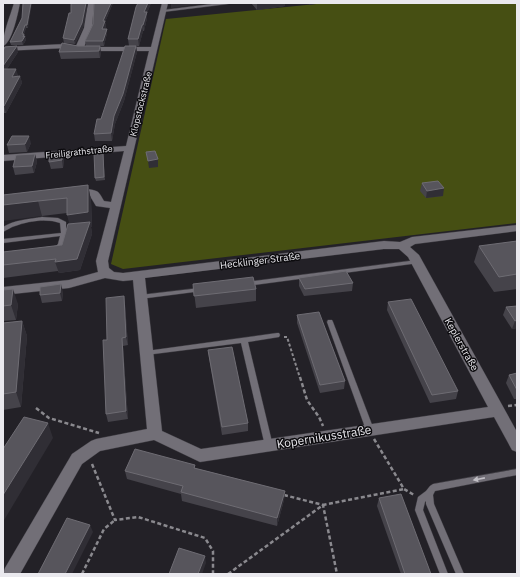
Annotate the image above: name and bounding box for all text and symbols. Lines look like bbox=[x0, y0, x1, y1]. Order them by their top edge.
street label: Klopstockstraße bbox=[127, 70, 154, 137]
street label: Freiligrathstraße bbox=[45, 143, 113, 160]
street label: Hecklinger Straße bbox=[219, 249, 301, 272]
street label: Keplerstraße bbox=[442, 316, 482, 373]
street label: Kopernikusstraße bbox=[276, 422, 373, 451]
one-way arrow bbox=[473, 476, 485, 482]

